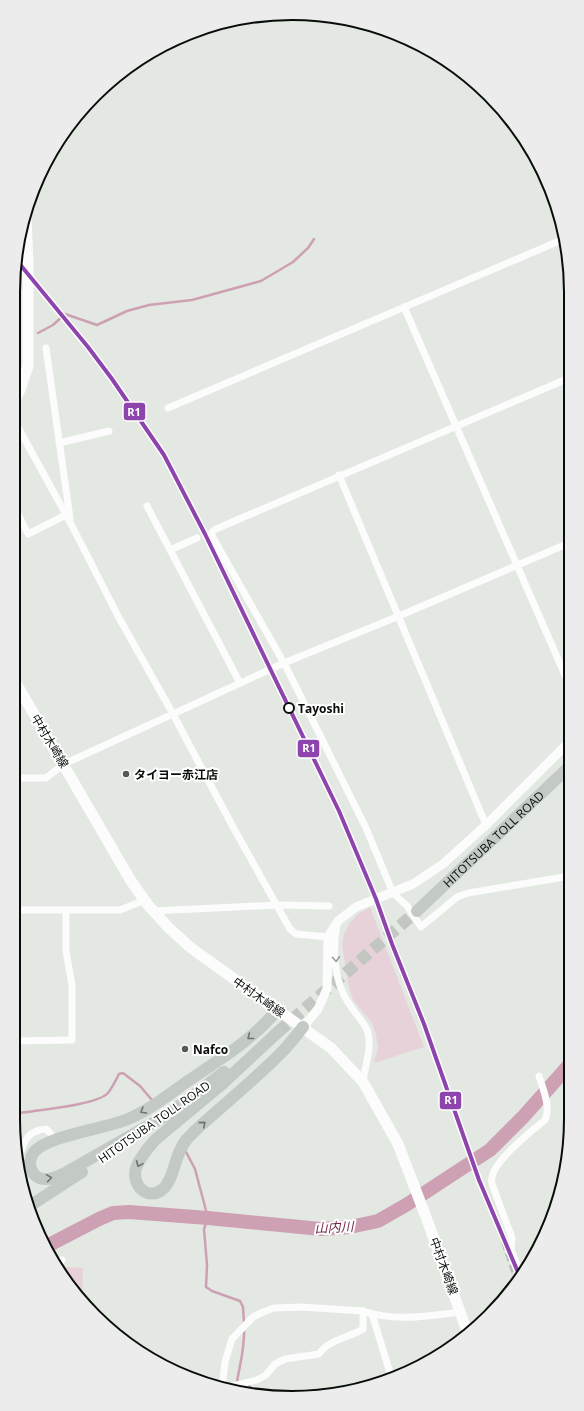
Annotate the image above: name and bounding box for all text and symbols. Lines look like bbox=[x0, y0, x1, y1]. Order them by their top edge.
line badge: R1 bbox=[123, 402, 146, 421]
text: R1 bbox=[127, 404, 141, 419]
place label: Tayoshi bbox=[298, 700, 344, 717]
marker: Tayoshi bbox=[283, 702, 295, 714]
street label: 中村木崎線 bbox=[27, 711, 73, 771]
line badge: R1 bbox=[297, 739, 320, 758]
text: R1 bbox=[302, 740, 316, 755]
place label: タイヨー赤江店 bbox=[134, 766, 218, 783]
marker: タイヨー赤江店 bbox=[121, 769, 131, 779]
street label: HITOTSUBA TOLL ROAD bbox=[439, 787, 547, 891]
one-way arrow bbox=[332, 956, 340, 962]
street label: 中村木崎線 bbox=[230, 973, 288, 1021]
one-way arrow bbox=[248, 1033, 255, 1040]
place label: Nafco bbox=[193, 1041, 228, 1058]
marker: Nafco bbox=[180, 1044, 190, 1054]
street label: HITOTSUBA TOLL ROAD bbox=[95, 1077, 213, 1167]
line badge: R1 bbox=[439, 1091, 462, 1110]
text: R1 bbox=[444, 1092, 458, 1107]
one-way arrow bbox=[140, 1106, 147, 1113]
one-way arrow bbox=[198, 1121, 206, 1128]
one-way arrow bbox=[136, 1160, 144, 1167]
one-way arrow bbox=[45, 1174, 52, 1183]
water label: 山内川 bbox=[314, 1217, 356, 1237]
street label: 中村木崎線 bbox=[426, 1235, 462, 1297]

